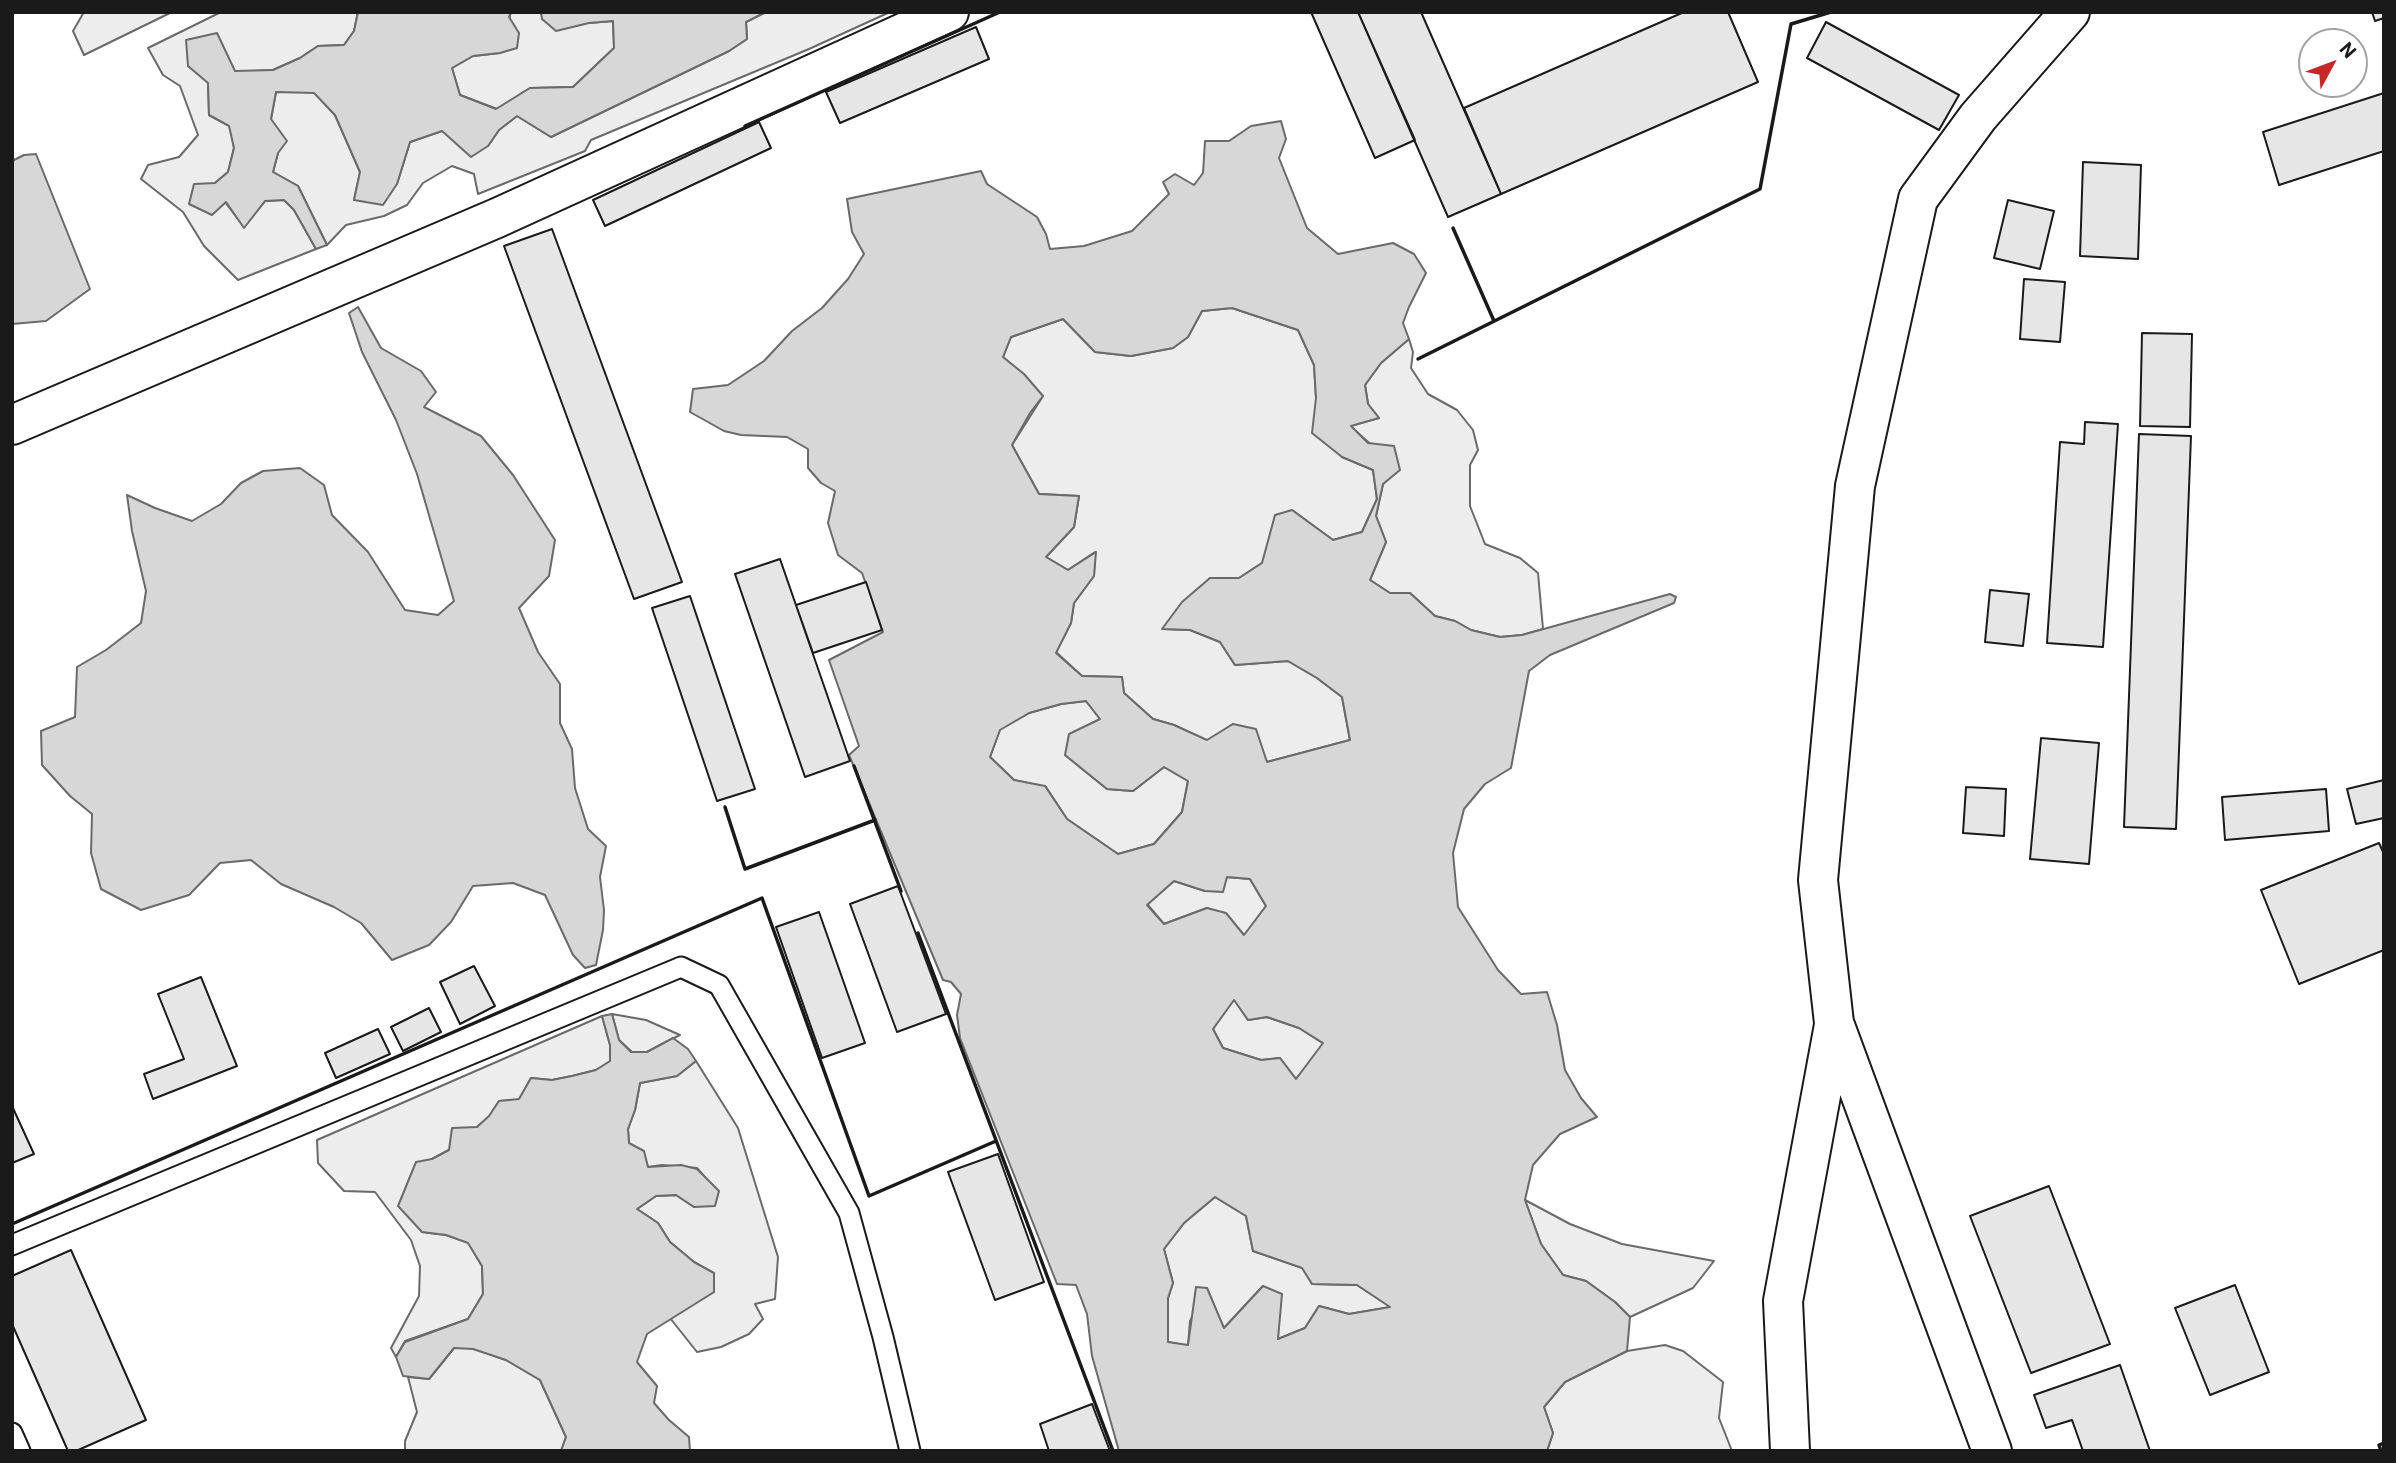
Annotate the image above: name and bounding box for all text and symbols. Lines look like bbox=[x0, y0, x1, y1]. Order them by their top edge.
north arrow bbox=[2298, 28, 2368, 98]
text: N bbox=[2335, 38, 2361, 63]

